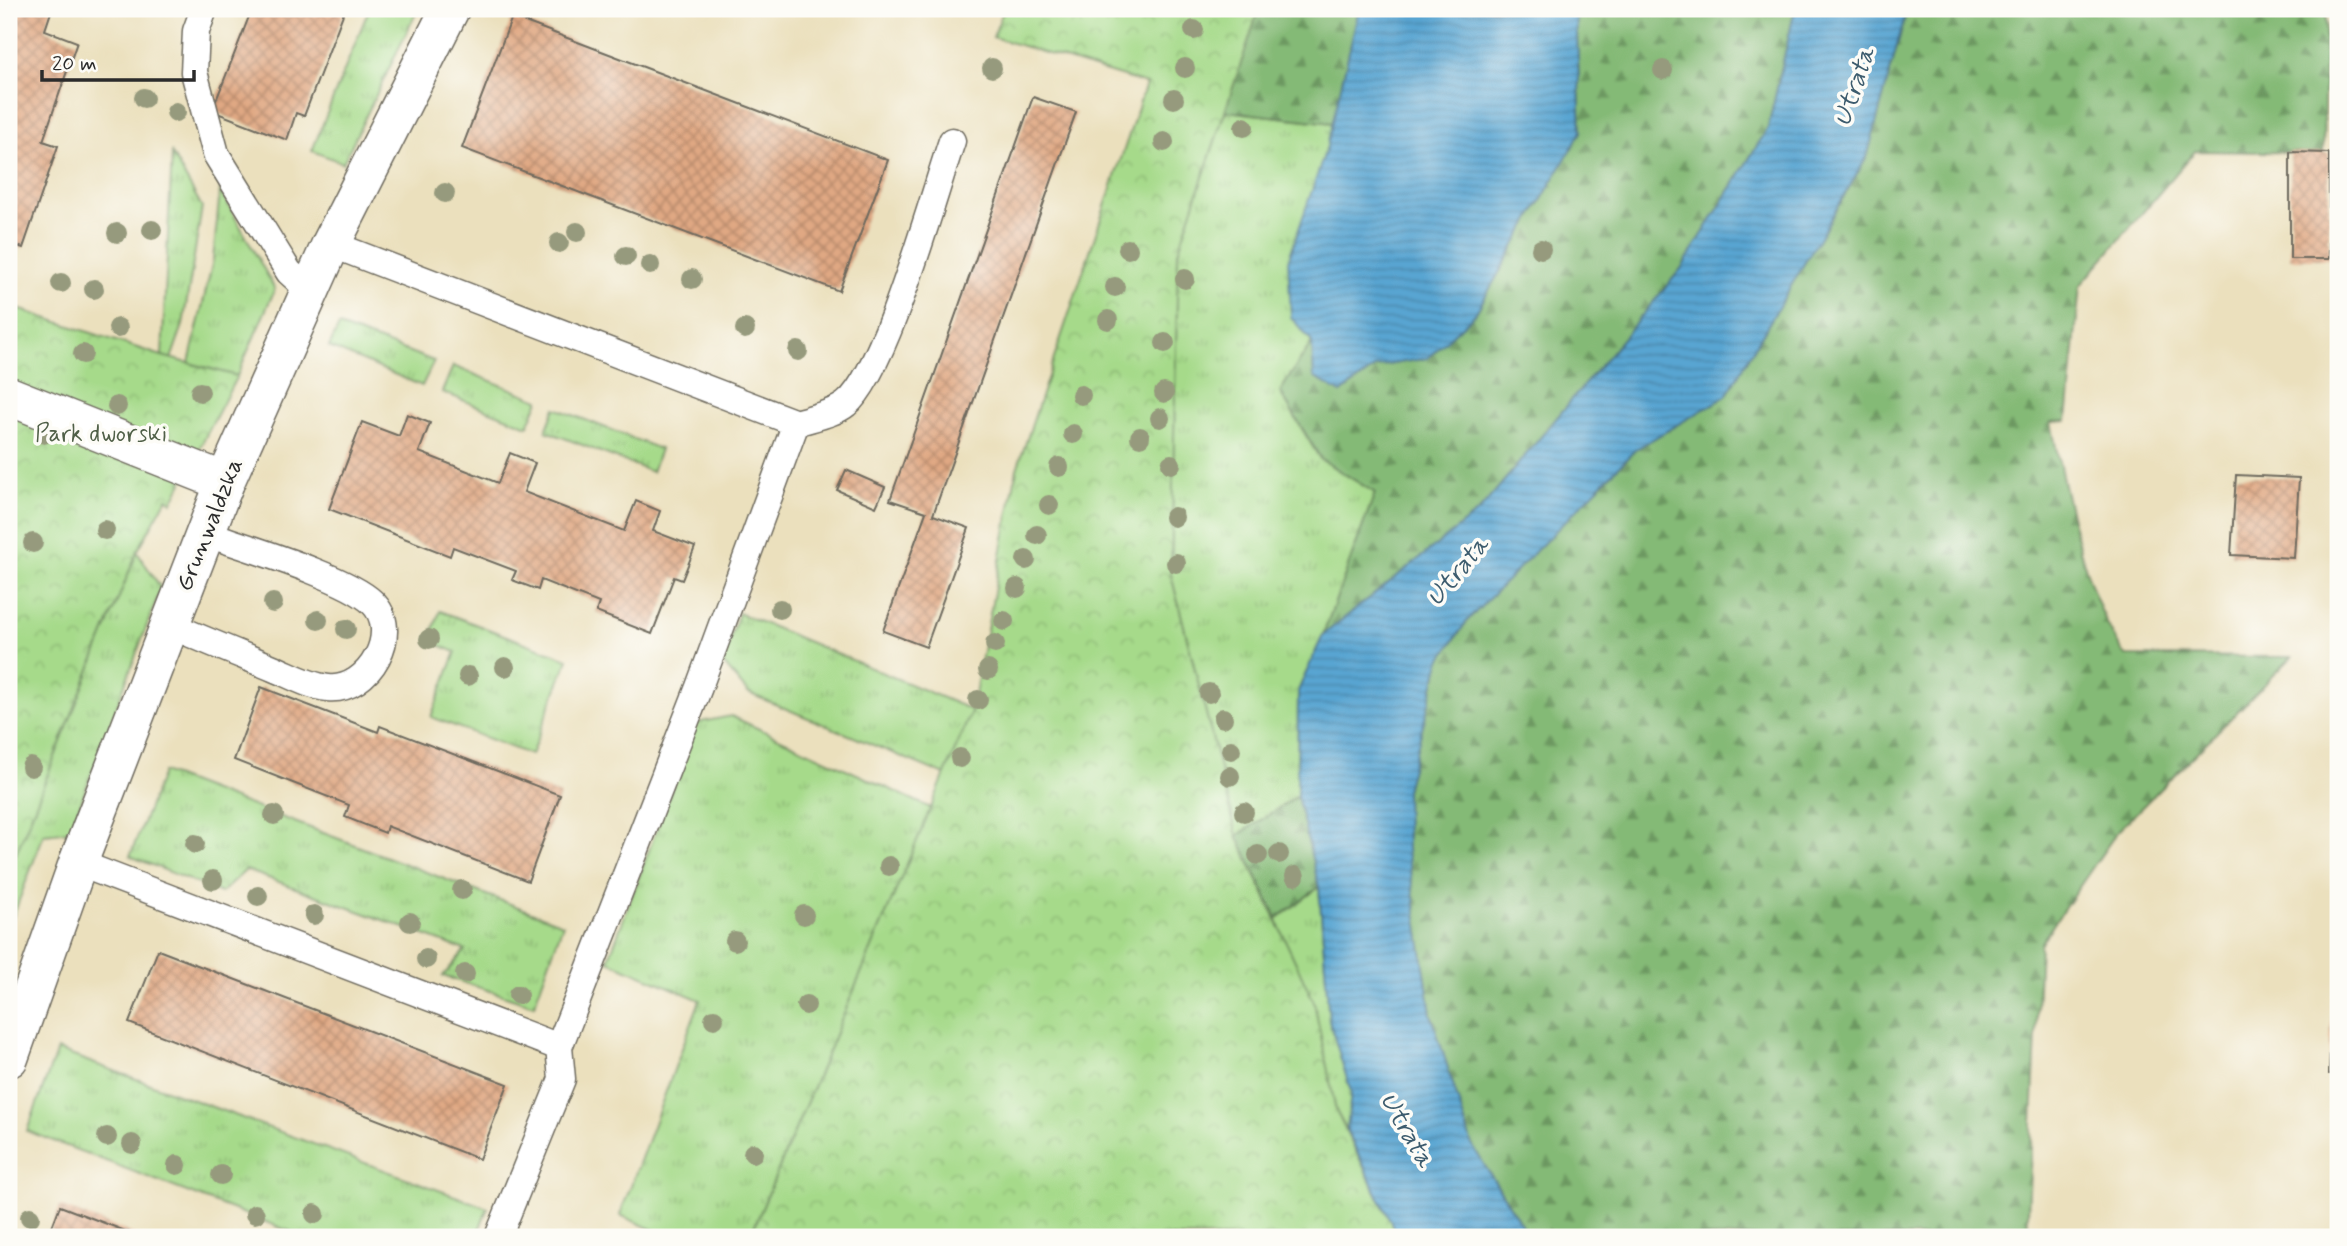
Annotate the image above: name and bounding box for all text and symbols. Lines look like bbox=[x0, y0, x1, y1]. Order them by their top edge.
scale bar bbox=[42, 38, 194, 82]
water label: Utrata bbox=[1826, 42, 1885, 131]
text: 20 m bbox=[52, 50, 97, 78]
park label: Park dworski bbox=[35, 419, 167, 450]
street label: Grunwaldzka bbox=[169, 454, 251, 596]
water label: Utrata bbox=[1419, 529, 1498, 614]
water label: Utrata bbox=[1371, 1086, 1442, 1175]

